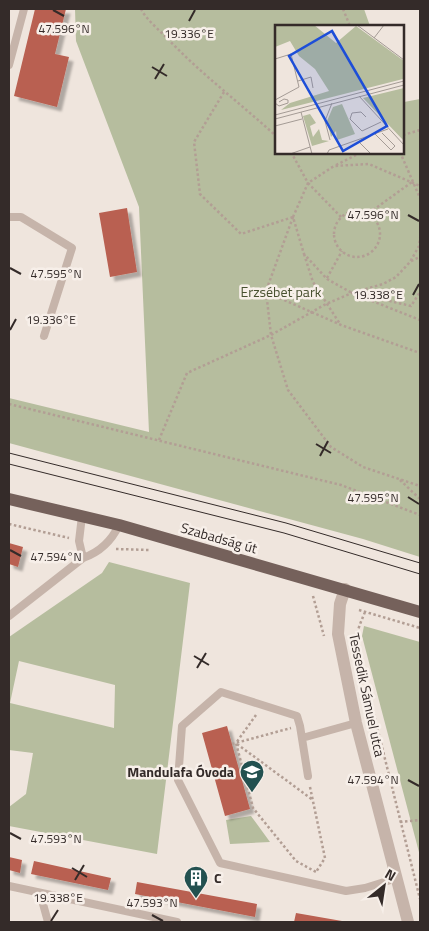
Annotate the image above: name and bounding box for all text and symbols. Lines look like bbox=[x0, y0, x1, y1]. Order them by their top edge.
text: 47.596°N bbox=[38, 19, 90, 38]
text: 19.336°E bbox=[164, 24, 214, 43]
inset map bbox=[275, 25, 404, 154]
text: 47.596°N bbox=[347, 205, 399, 224]
text: 47.595°N bbox=[30, 264, 82, 283]
park label: Erzsébet park bbox=[241, 281, 322, 302]
text: 19.338°E bbox=[353, 285, 403, 304]
text: 19.336°E bbox=[26, 310, 76, 329]
text: 47.595°N bbox=[347, 488, 399, 507]
street label: Szabadság út bbox=[178, 517, 260, 559]
text: 47.594°N bbox=[30, 547, 82, 566]
street label: Tessedik Sámuel utca bbox=[344, 631, 391, 759]
school or university icon: Mandulafa Óvoda bbox=[239, 759, 265, 793]
place label: Mandulafa Óvoda bbox=[127, 761, 234, 782]
text: 47.594°N bbox=[347, 770, 399, 789]
text: 47.593°N bbox=[30, 829, 82, 848]
north arrow bbox=[359, 861, 409, 911]
text: N bbox=[381, 863, 400, 886]
building icon: C bbox=[183, 865, 209, 899]
place label: C bbox=[214, 867, 222, 888]
text: 19.338°E bbox=[33, 888, 83, 907]
text: 47.593°N bbox=[126, 893, 178, 912]

